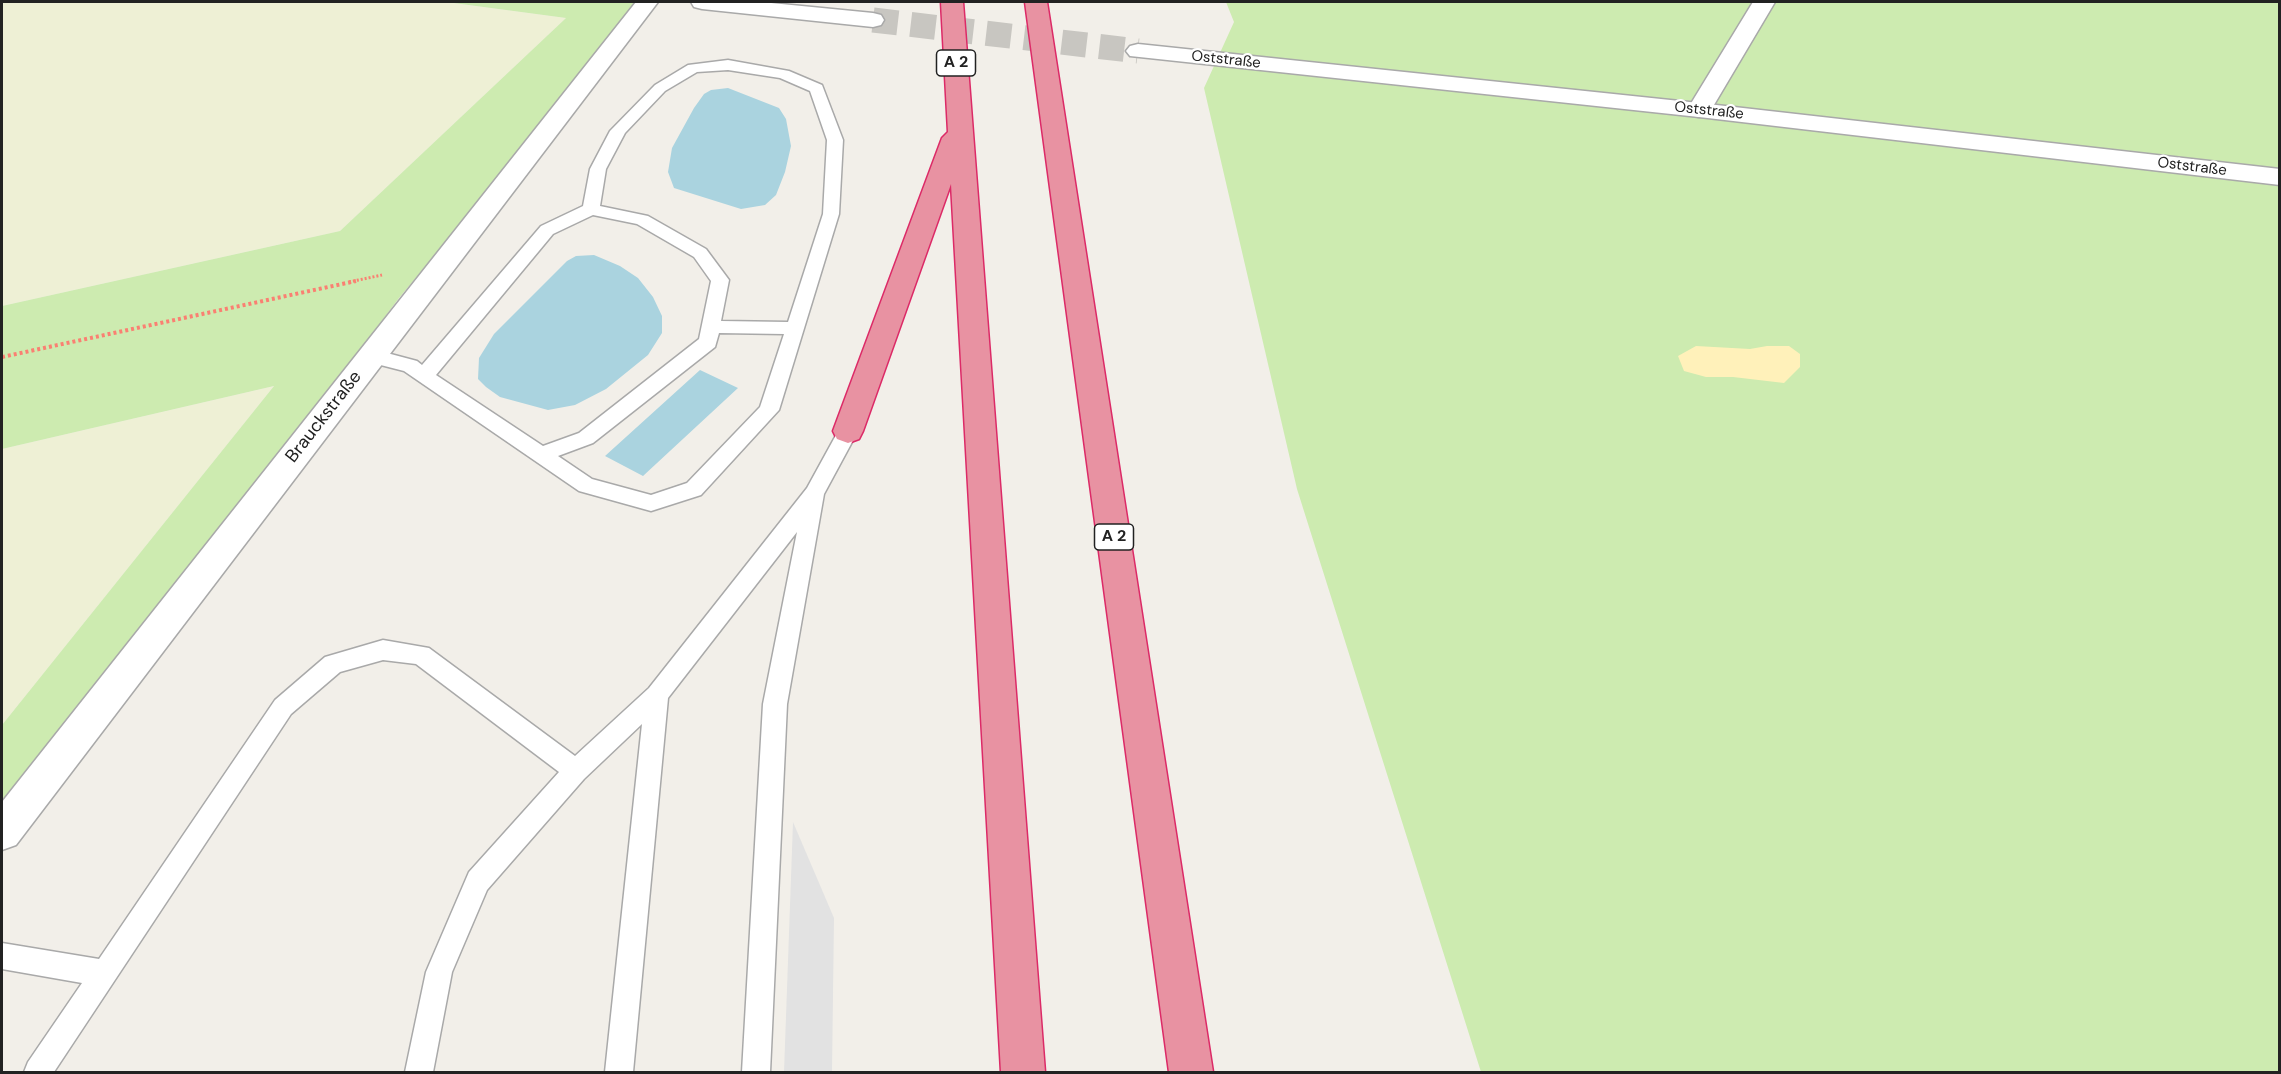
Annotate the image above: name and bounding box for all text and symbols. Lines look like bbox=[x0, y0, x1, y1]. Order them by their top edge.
street label: Oststraße bbox=[1190, 47, 1262, 73]
road number: A 2 bbox=[936, 50, 976, 76]
street label: Oststraße bbox=[1673, 98, 1745, 124]
street label: Oststraße bbox=[2156, 154, 2228, 180]
street label: Brauckstraße bbox=[281, 367, 367, 467]
road number: A 2 bbox=[1094, 524, 1134, 550]

